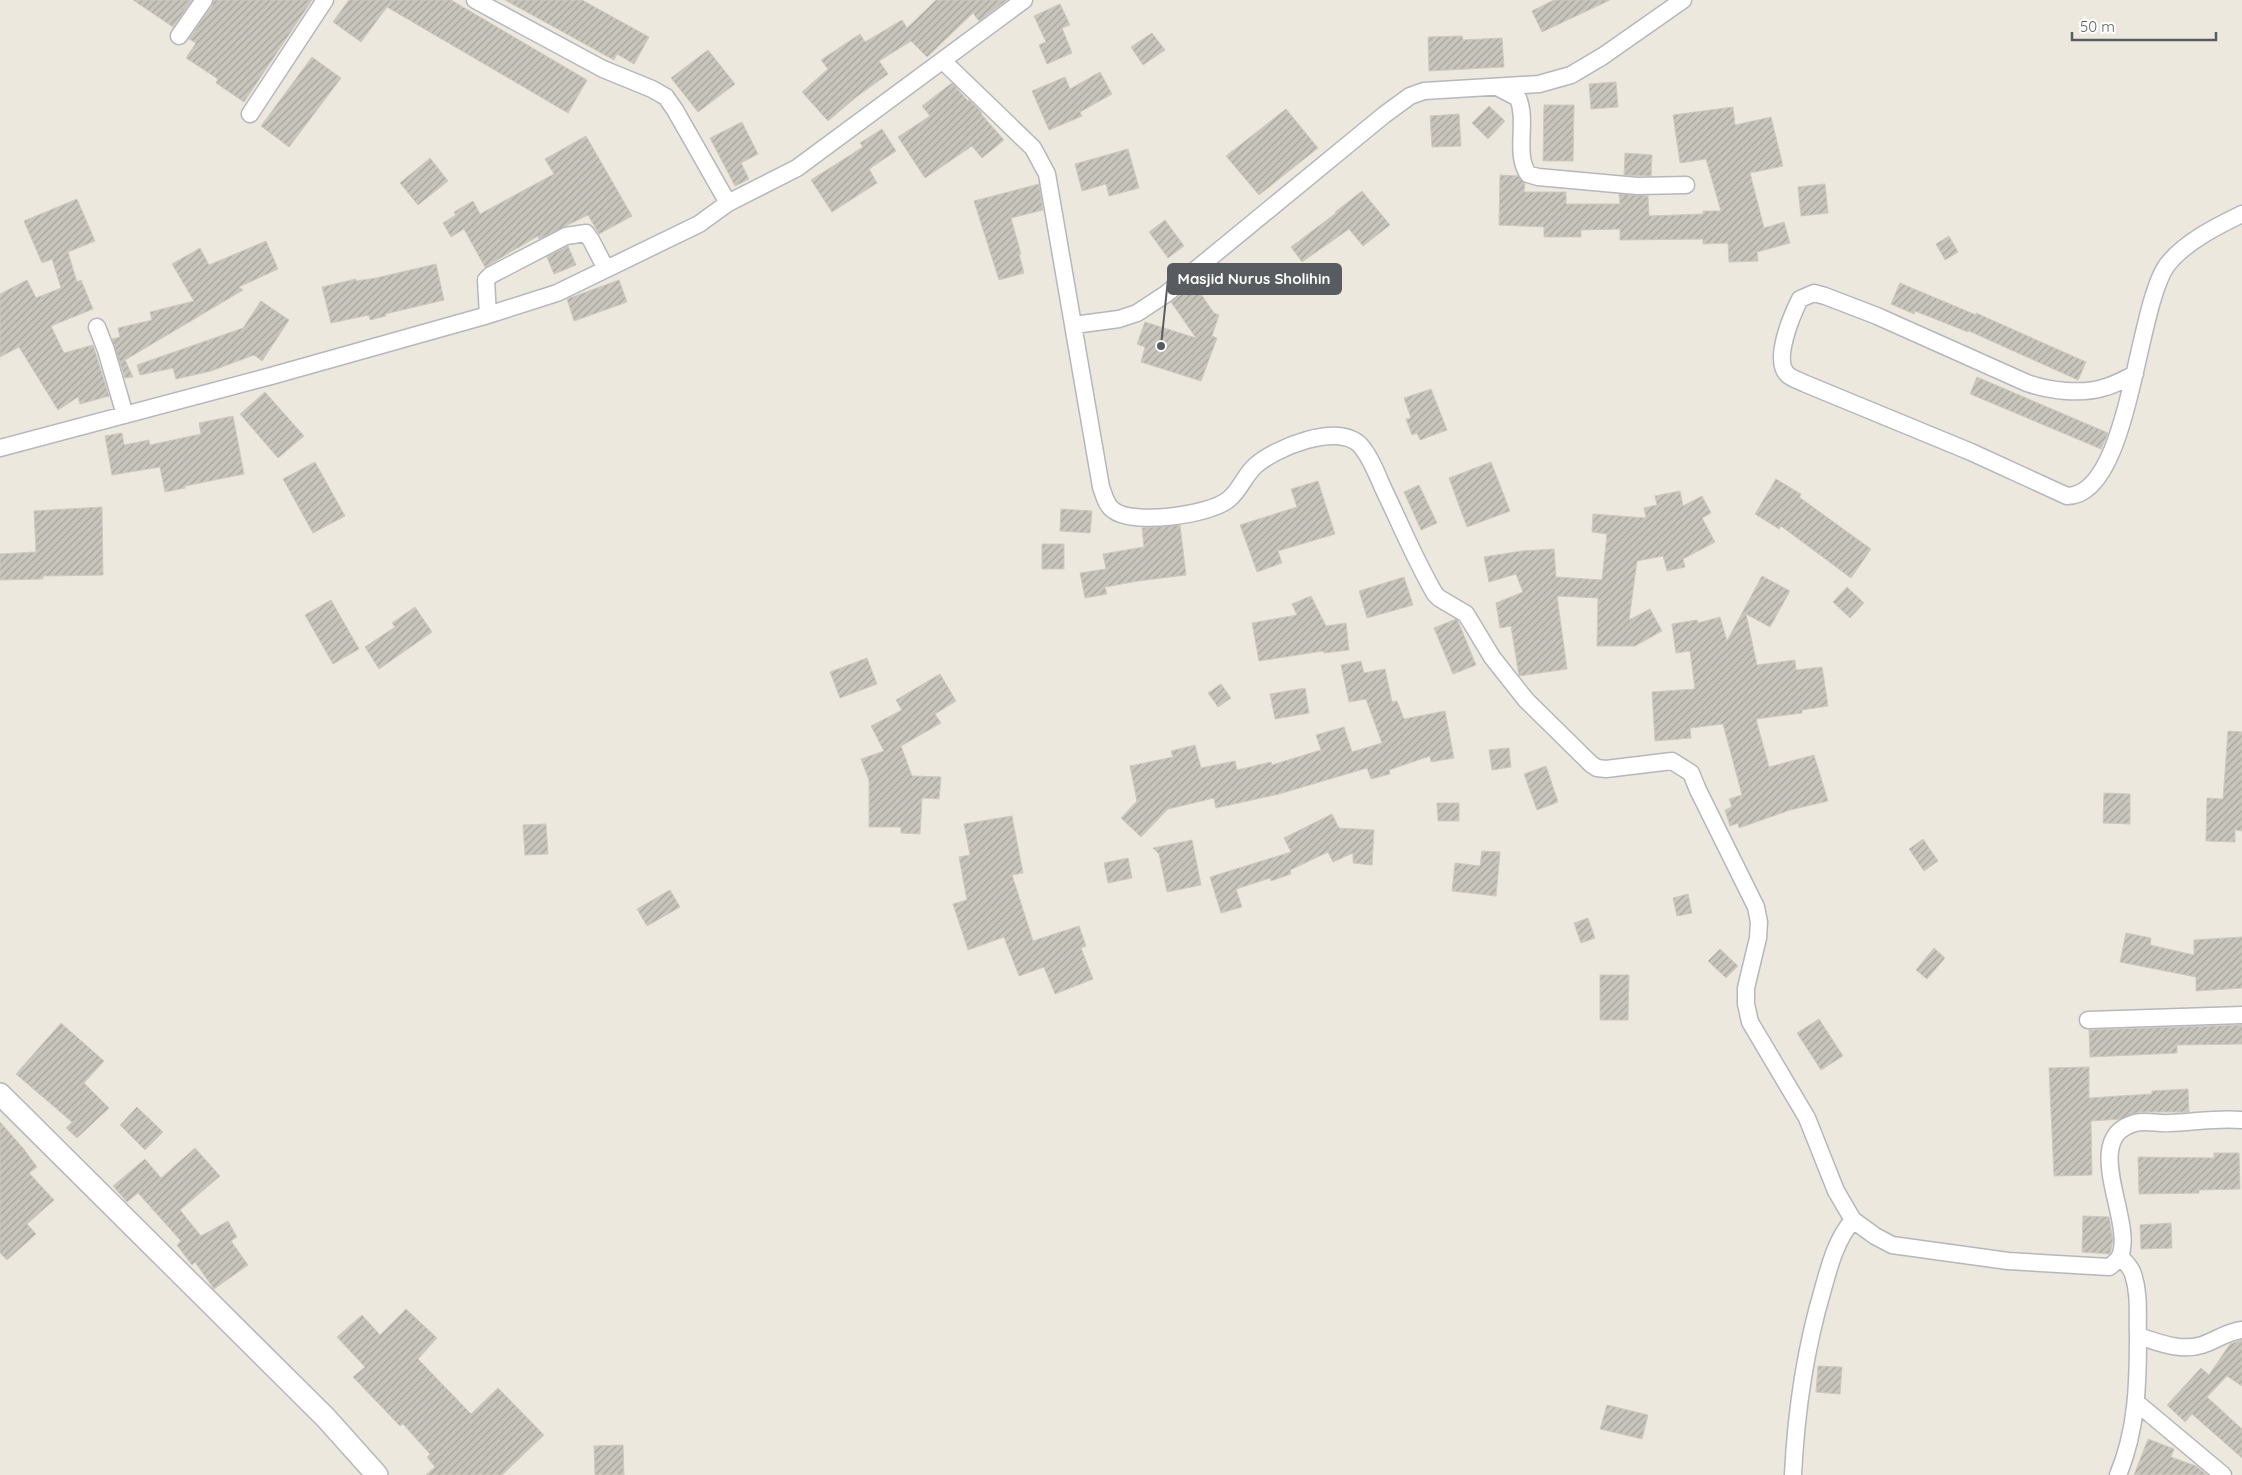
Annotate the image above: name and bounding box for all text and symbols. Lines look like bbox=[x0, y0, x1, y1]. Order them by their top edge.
scale bar bbox=[2072, 10, 2216, 42]
text: 50 m bbox=[2080, 17, 2115, 36]
callout: Masjid Nurus Sholihin bbox=[1168, 264, 1341, 294]
text: Masjid Nurus Sholihin bbox=[1178, 269, 1330, 288]

